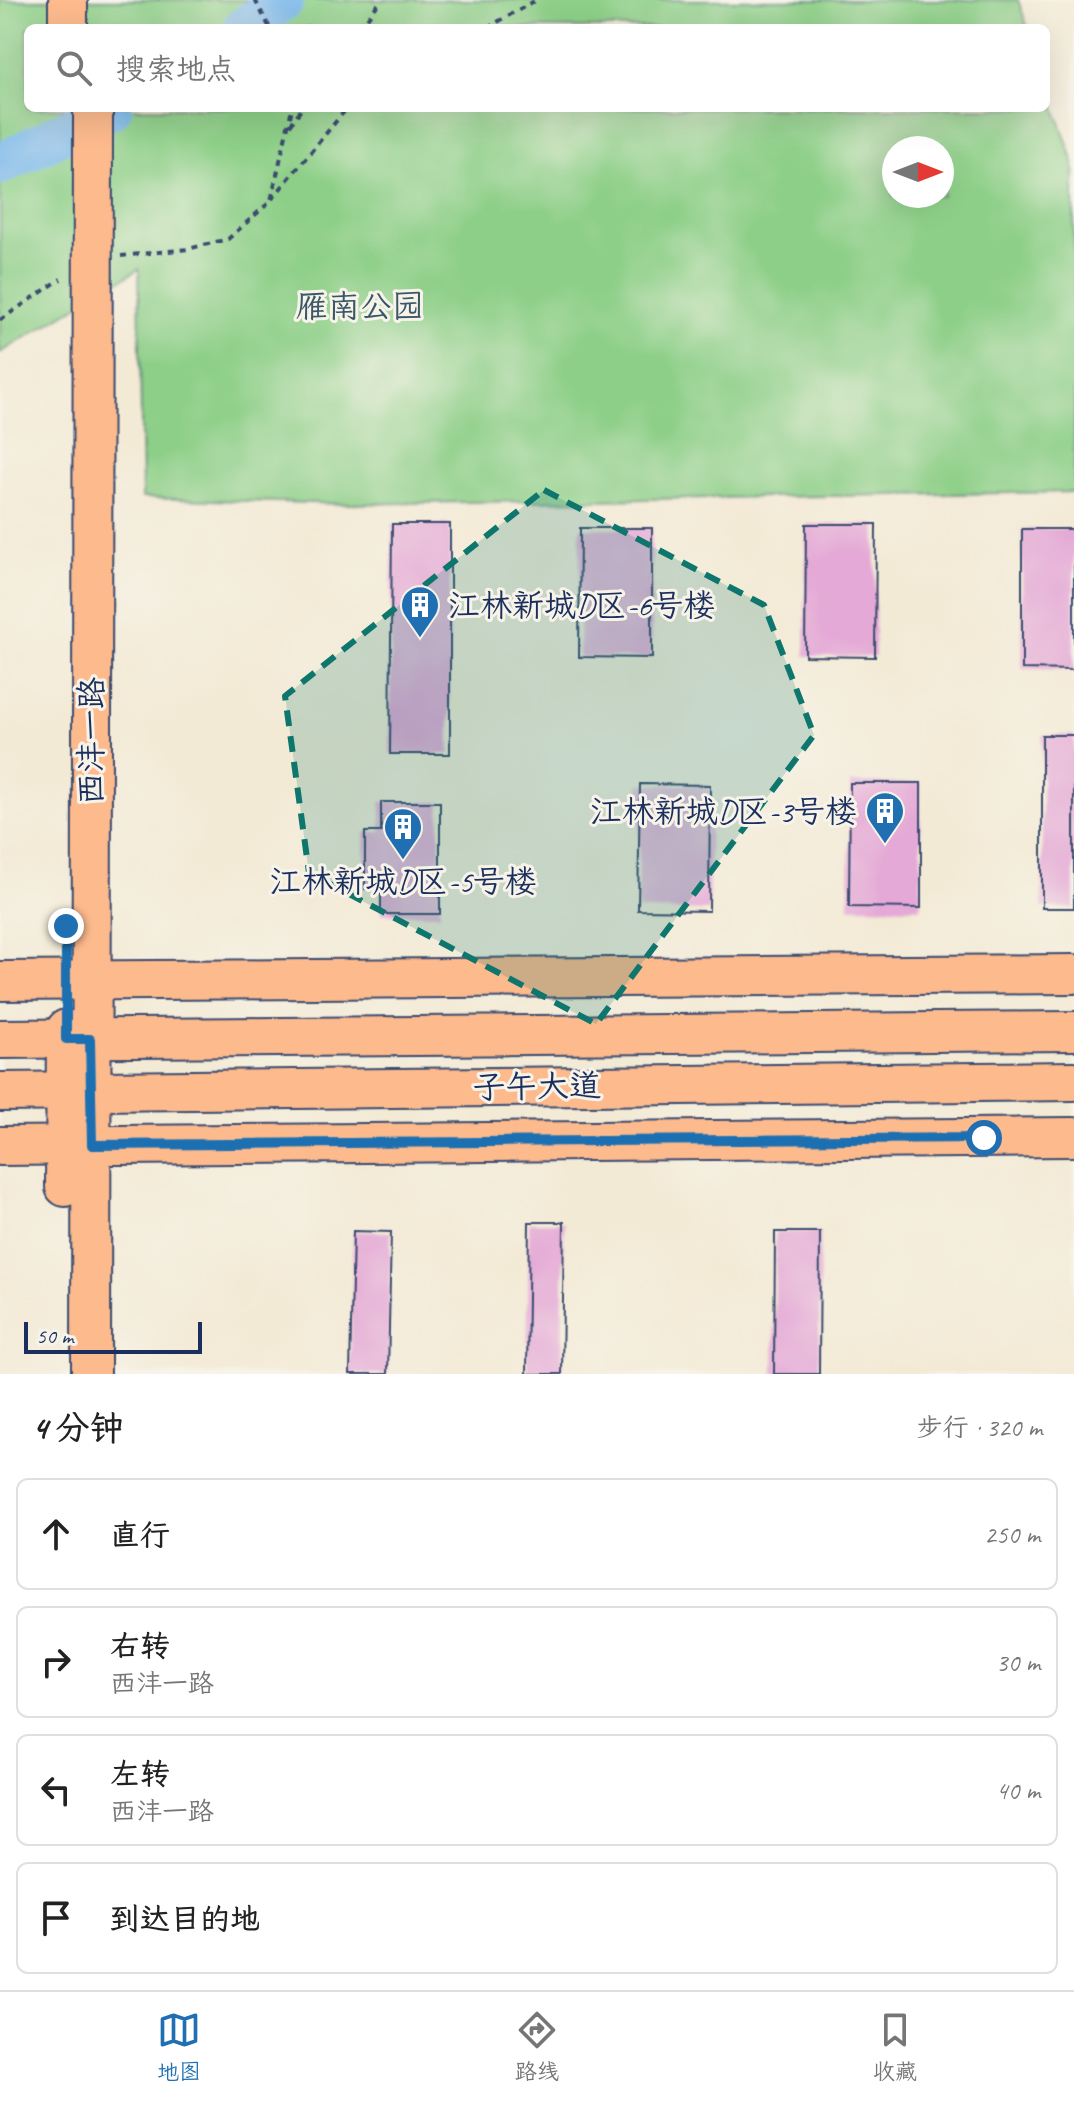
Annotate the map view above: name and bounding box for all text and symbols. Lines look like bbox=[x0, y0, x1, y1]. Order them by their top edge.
search box bbox=[24, 24, 1050, 112]
icon: search bbox=[52, 46, 96, 90]
text: 搜索地点 bbox=[116, 50, 236, 88]
north arrow bbox=[882, 136, 954, 208]
park label: 雁南公园 bbox=[296, 286, 424, 327]
building icon: 江林新城D区-6号楼 bbox=[399, 584, 441, 639]
place label: 江林新城D区-6号楼 bbox=[448, 585, 715, 626]
street label: 西沣一路 bbox=[71, 677, 112, 805]
building icon: 江林新城D区-3号楼 bbox=[864, 790, 906, 845]
place label: 江林新城D区-3号楼 bbox=[590, 791, 857, 832]
building icon: 江林新城D区-5号楼 bbox=[382, 806, 424, 861]
place label: 江林新城D区-5号楼 bbox=[269, 861, 537, 902]
route end bbox=[48, 908, 84, 944]
street label: 子午大道 bbox=[473, 1065, 601, 1108]
route start bbox=[966, 1120, 1002, 1156]
scale bar bbox=[24, 1318, 202, 1354]
text: 50 m bbox=[36, 1322, 73, 1350]
text: 4 分钟 bbox=[32, 1406, 124, 1449]
text: 步行 · 320 m bbox=[917, 1411, 1042, 1444]
icon: ahead bbox=[34, 1512, 78, 1556]
text: 直行 bbox=[110, 1516, 170, 1554]
text: 250 m bbox=[984, 1518, 1040, 1551]
text: 右转 bbox=[110, 1627, 170, 1665]
icon: right bbox=[34, 1640, 78, 1684]
text: 30 m bbox=[996, 1646, 1040, 1679]
text: 西沣一路 bbox=[110, 1667, 214, 1700]
text: 左转 bbox=[110, 1755, 170, 1793]
icon: left bbox=[34, 1768, 78, 1812]
text: 40 m bbox=[996, 1774, 1040, 1807]
text: 西沣一路 bbox=[110, 1795, 214, 1828]
icon: arrive bbox=[34, 1896, 78, 1940]
text: 到达目的地 bbox=[110, 1900, 260, 1938]
tab: 地图 bbox=[157, 2008, 201, 2086]
tab: 路线 bbox=[515, 2008, 559, 2086]
tab: 收藏 bbox=[873, 2008, 917, 2086]

